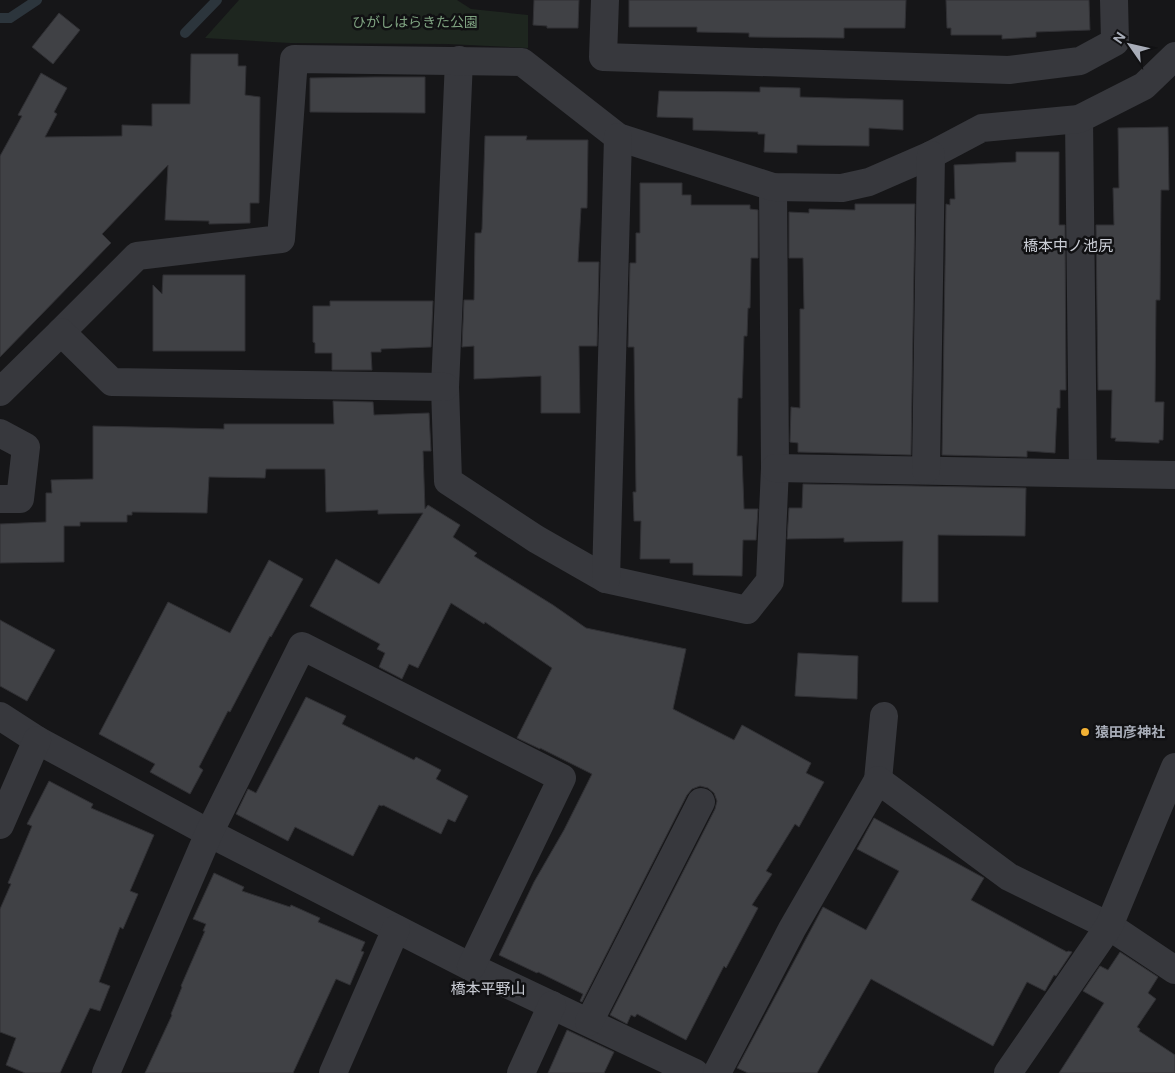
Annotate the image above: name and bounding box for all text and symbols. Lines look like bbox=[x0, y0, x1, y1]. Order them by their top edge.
park label: ひがしはらきた公園 bbox=[352, 13, 478, 31]
north arrow bbox=[1105, 20, 1155, 70]
text: N bbox=[1109, 28, 1130, 47]
district label: 橋本中ノ池尻 bbox=[1023, 236, 1113, 256]
place label: 猿田彦神社 bbox=[1095, 723, 1165, 741]
marker: 猿田彦神社 bbox=[1079, 726, 1091, 738]
district label: 橋本平野山 bbox=[450, 979, 526, 999]

